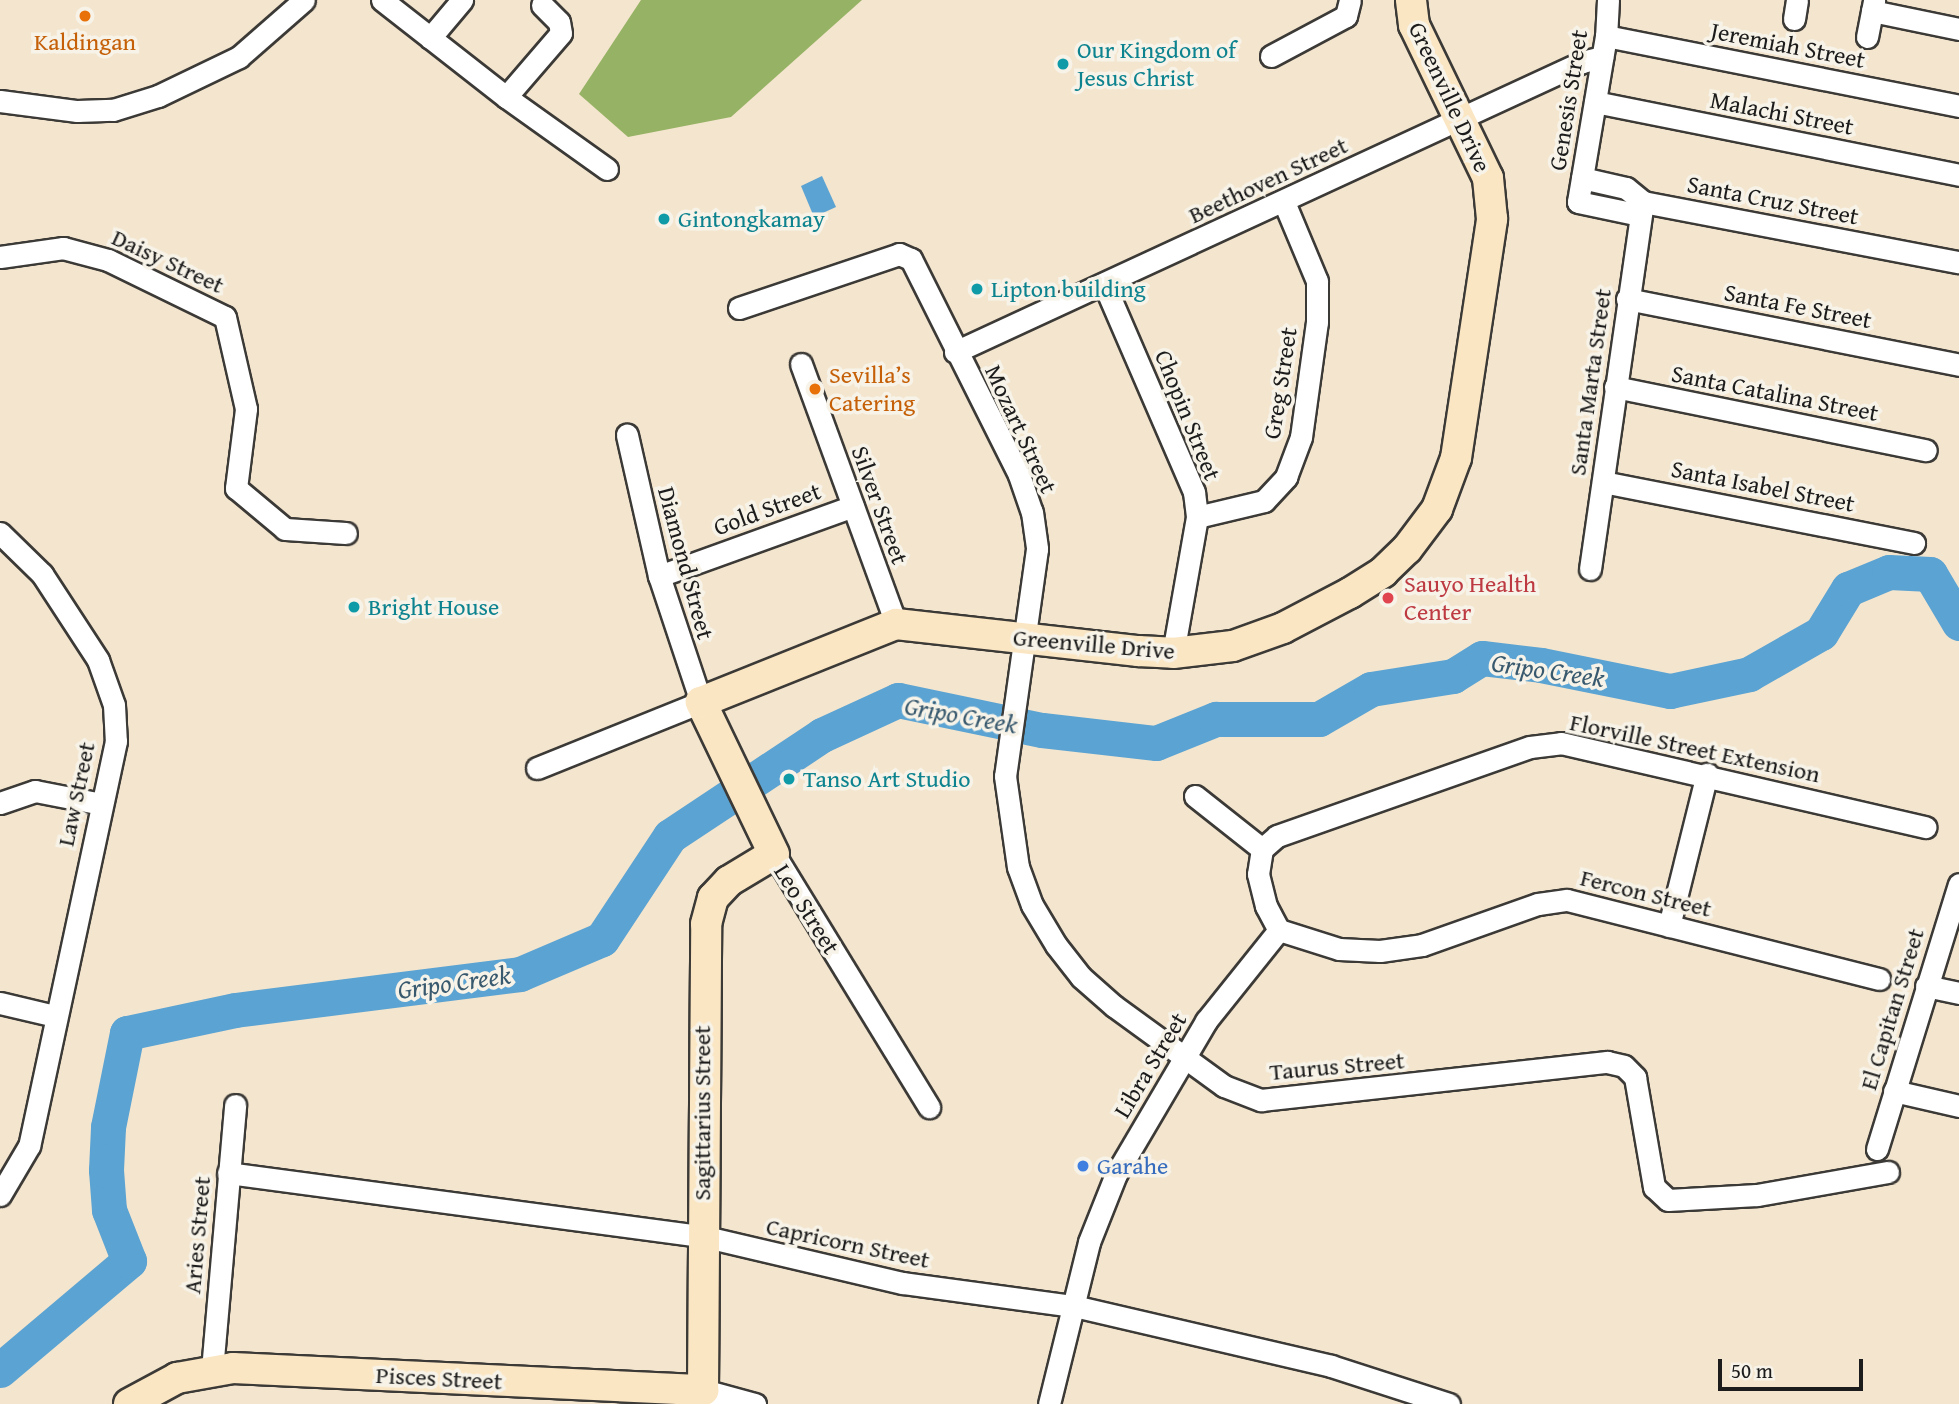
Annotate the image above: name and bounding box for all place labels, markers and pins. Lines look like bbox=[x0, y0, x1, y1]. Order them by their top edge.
marker: Kaldingan bbox=[77, 8, 93, 24]
place label: Kaldingan bbox=[34, 28, 136, 56]
place label: Our Kingdom of Jesus Christ bbox=[1077, 36, 1236, 92]
marker: Our Kingdom of Jesus Christ bbox=[1055, 56, 1071, 72]
place label: Gintongkamay bbox=[678, 205, 825, 233]
marker: Gintongkamay bbox=[656, 211, 672, 227]
place label: Lipton building bbox=[991, 275, 1146, 303]
marker: Lipton building bbox=[969, 281, 985, 297]
place label: Sevilla’s Catering bbox=[829, 361, 915, 417]
marker: Sevilla’s Catering bbox=[807, 381, 823, 397]
place label: Sauyo Health Center bbox=[1404, 570, 1536, 626]
marker: Sauyo Health Center bbox=[1378, 588, 1398, 608]
place label: Bright House bbox=[368, 593, 499, 621]
marker: Bright House bbox=[346, 599, 362, 615]
place label: Tanso Art Studio bbox=[803, 765, 971, 793]
marker: Tanso Art Studio bbox=[781, 771, 797, 787]
place label: Garahe bbox=[1097, 1152, 1168, 1180]
marker: Garahe bbox=[1075, 1158, 1091, 1174]

